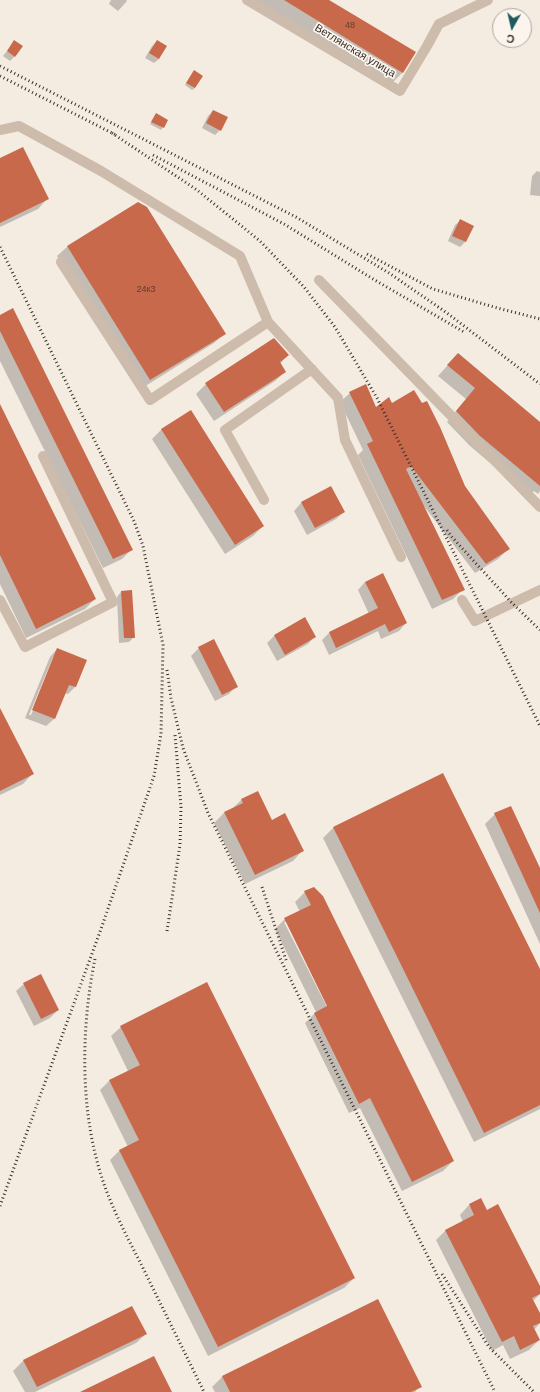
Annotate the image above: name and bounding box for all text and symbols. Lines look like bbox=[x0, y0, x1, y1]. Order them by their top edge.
north arrow bbox=[492, 8, 532, 48]
house number: 48 bbox=[345, 21, 355, 31]
street label: Ветлянская улица bbox=[312, 22, 398, 80]
text: С bbox=[506, 32, 515, 45]
house number: 24к3 bbox=[137, 285, 155, 295]

